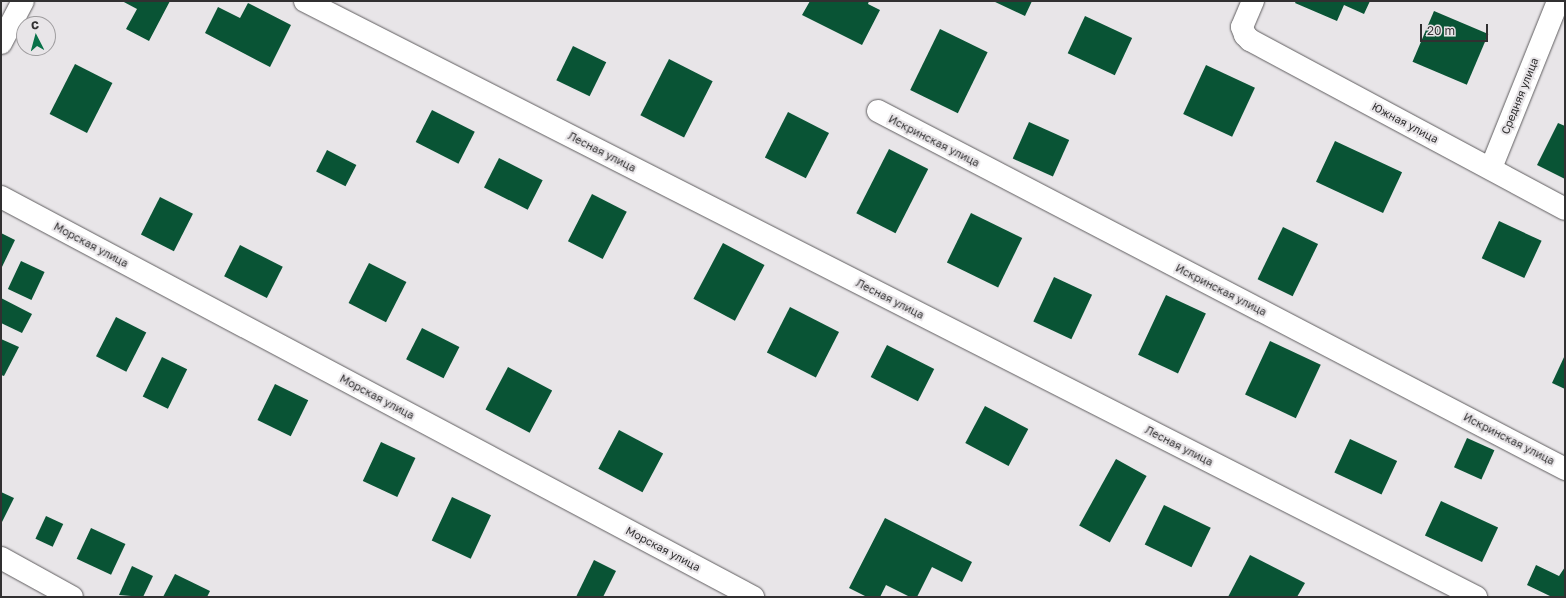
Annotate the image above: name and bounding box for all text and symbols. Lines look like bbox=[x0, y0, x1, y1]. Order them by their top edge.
north arrow bbox=[16, 16, 56, 56]
scale bar bbox=[1422, 16, 1490, 42]
text: С bbox=[30, 18, 39, 31]
text: 20 m bbox=[1427, 23, 1455, 38]
street label: Средняя улица bbox=[1499, 56, 1541, 136]
street label: Южная улица bbox=[1370, 100, 1440, 146]
street label: Искринская улица bbox=[886, 112, 982, 170]
street label: Лесная улица bbox=[566, 129, 638, 175]
street label: Морская улица bbox=[51, 220, 131, 270]
street label: Искринская улица bbox=[1173, 261, 1269, 319]
street label: Лесная улица bbox=[854, 276, 926, 322]
street label: Морская улица bbox=[337, 372, 417, 422]
street label: Искринская улица bbox=[1461, 410, 1557, 468]
street label: Лесная улица bbox=[1143, 423, 1215, 469]
street label: Морская улица bbox=[623, 524, 703, 574]

